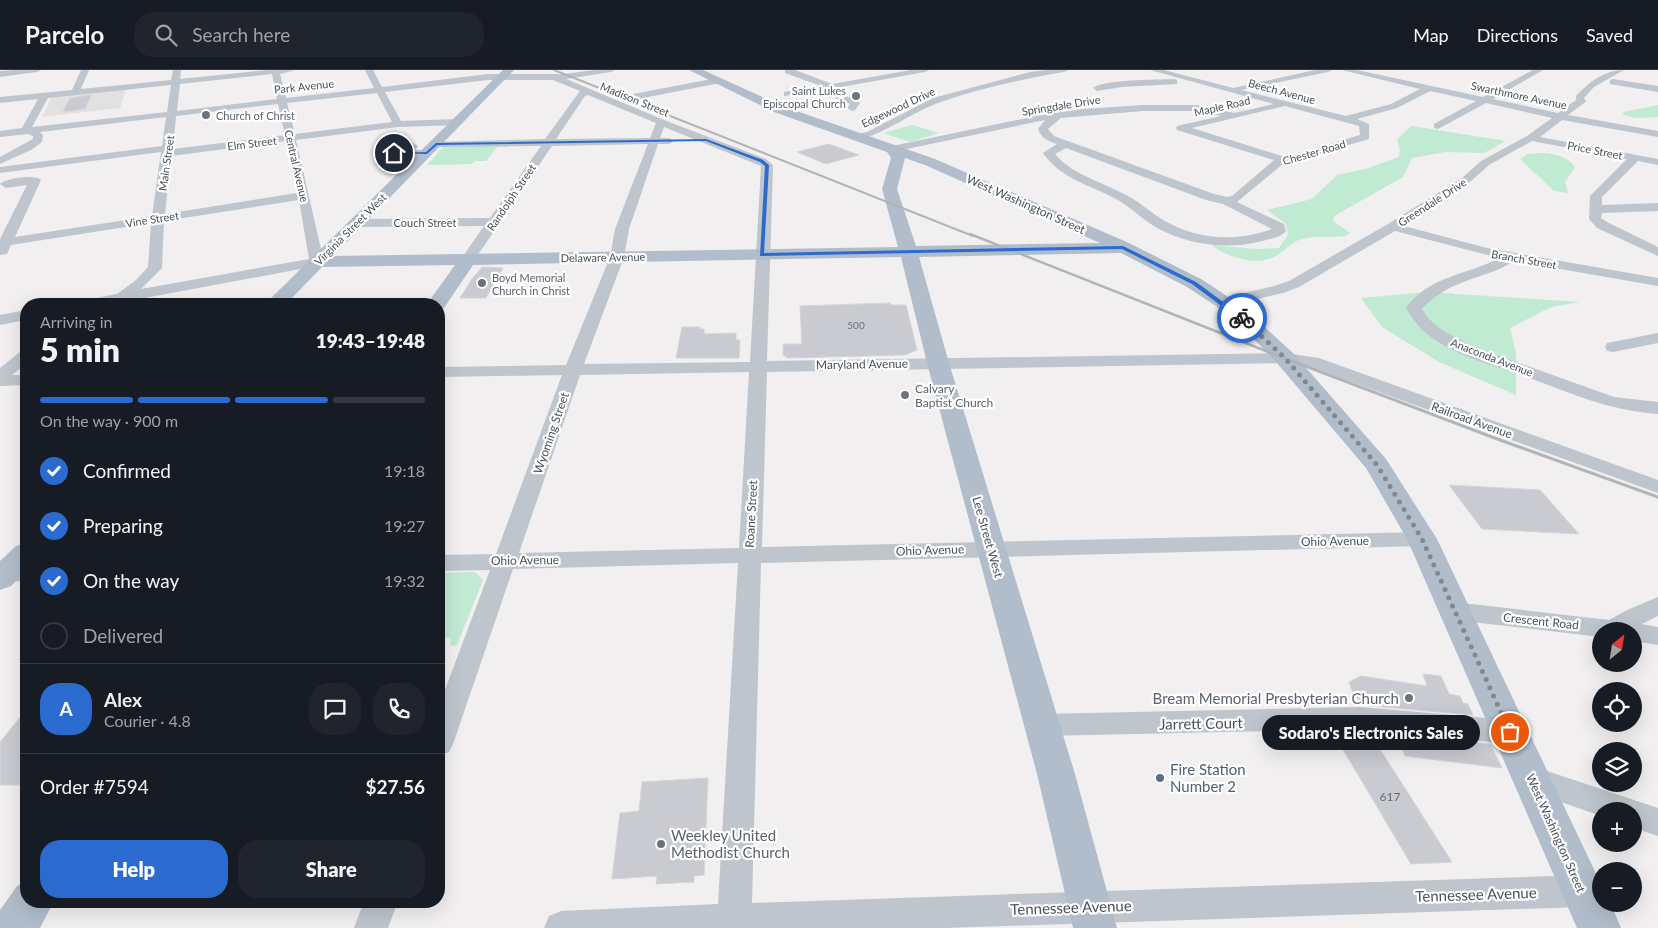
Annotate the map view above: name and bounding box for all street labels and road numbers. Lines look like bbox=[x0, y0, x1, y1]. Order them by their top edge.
street label: Park Avenue bbox=[273, 76, 335, 96]
street label: Beech Avenue bbox=[1247, 76, 1317, 106]
street label: Swarthmore Avenue bbox=[1470, 78, 1568, 112]
street label: Madison Street bbox=[599, 79, 671, 119]
street label: Edgewood Drive bbox=[859, 84, 937, 130]
street label: Springdale Drive bbox=[1021, 92, 1101, 118]
street label: Maple Road bbox=[1193, 93, 1251, 119]
street label: Central Avenue bbox=[282, 129, 312, 204]
street label: Main Street bbox=[156, 134, 176, 192]
street label: Elm Street bbox=[227, 134, 278, 152]
street label: Chester Road bbox=[1281, 137, 1347, 167]
street label: Price Street bbox=[1566, 138, 1624, 162]
street label: Randolph Street bbox=[484, 161, 538, 233]
street label: West Washington Street bbox=[964, 171, 1088, 237]
street label: Greendale Drive bbox=[1396, 175, 1469, 229]
street label: Virginia Street West bbox=[311, 190, 389, 268]
street label: Vine Street bbox=[124, 208, 180, 230]
street label: Couch Street bbox=[394, 216, 456, 229]
street label: Branch Street bbox=[1491, 247, 1558, 271]
street label: Delaware Avenue bbox=[561, 250, 646, 264]
street label: Anaconda Avenue bbox=[1449, 335, 1535, 379]
street label: Maryland Avenue bbox=[816, 356, 908, 372]
street label: Wyoming Street bbox=[530, 390, 572, 476]
street label: Railroad Avenue bbox=[1429, 398, 1515, 442]
street label: Roane Street bbox=[742, 479, 760, 548]
street label: Lee Street West bbox=[969, 495, 1007, 580]
street label: Ohio Avenue bbox=[1301, 533, 1369, 549]
street label: Ohio Avenue bbox=[896, 541, 964, 559]
street label: Ohio Avenue bbox=[491, 552, 559, 568]
street label: Crescent Road bbox=[1502, 610, 1580, 632]
street label: Jarrett Court bbox=[1159, 713, 1244, 733]
street label: West Washington Street bbox=[1523, 771, 1589, 895]
street label: Tennessee Avenue bbox=[1415, 883, 1537, 905]
street label: Tennessee Avenue bbox=[1010, 896, 1132, 918]

